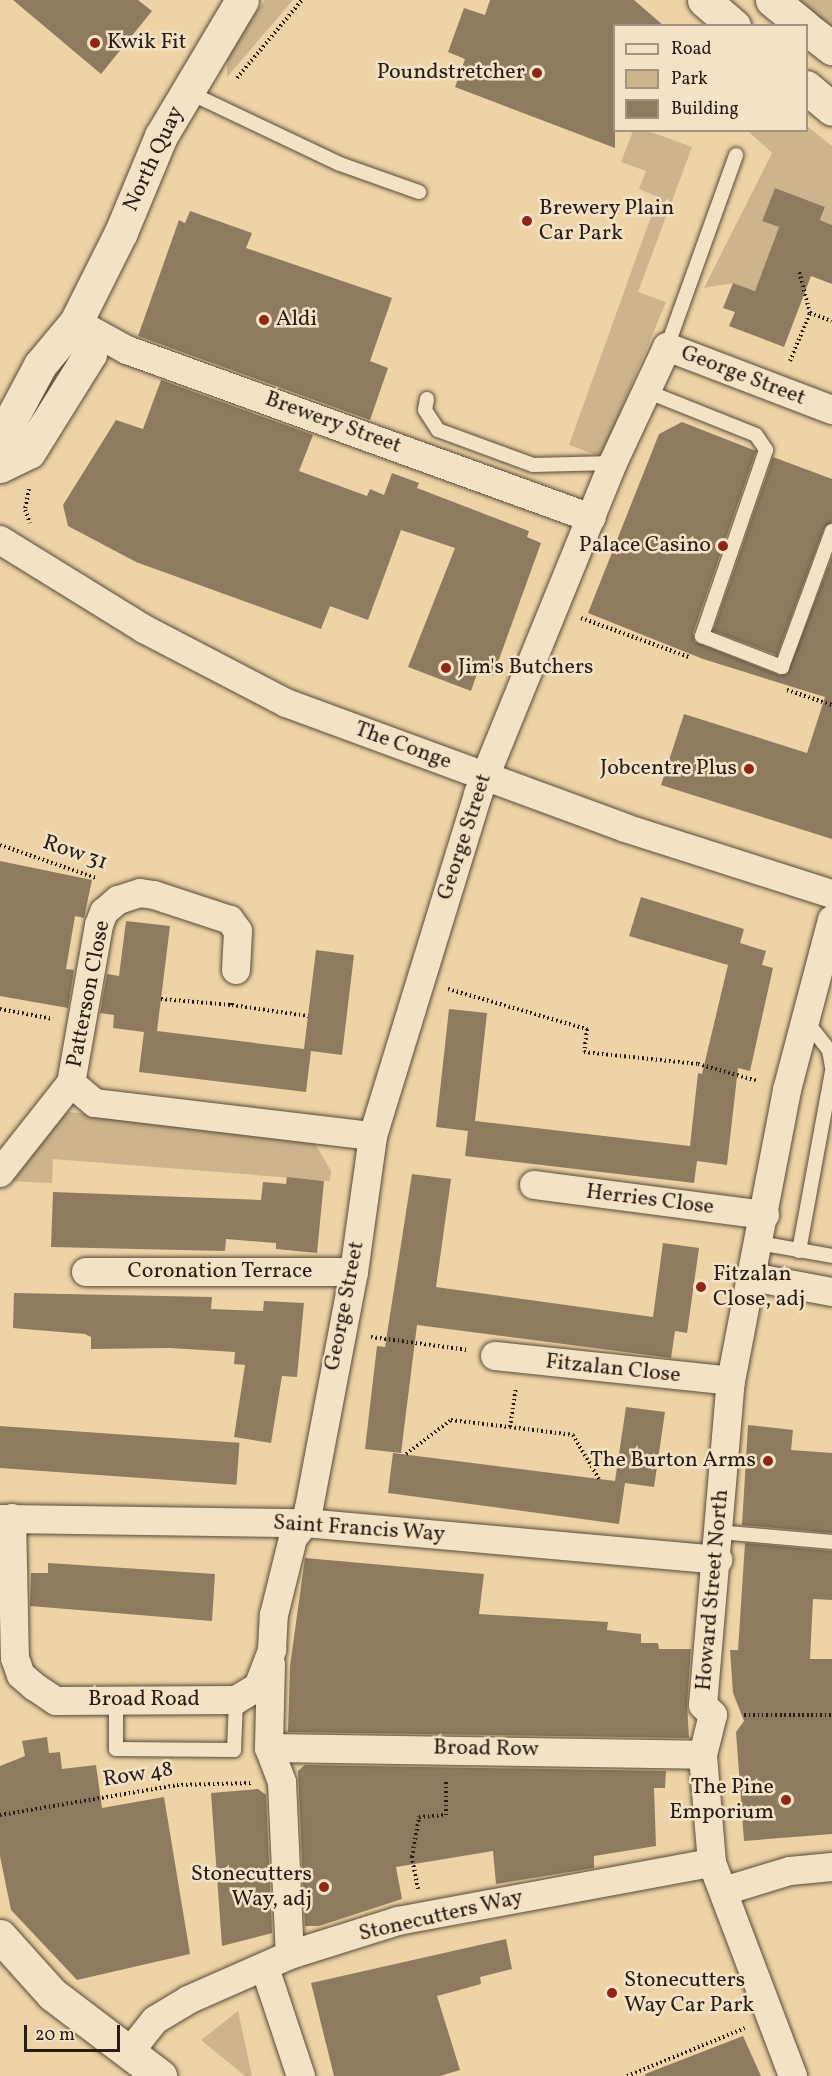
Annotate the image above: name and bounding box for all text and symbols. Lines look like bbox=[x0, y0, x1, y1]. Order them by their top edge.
legend bbox=[613, 24, 808, 132]
place label: Kwik Fit bbox=[107, 30, 186, 56]
marker: Kwik Fit bbox=[88, 36, 102, 50]
text: Road bbox=[671, 37, 712, 62]
place label: Poundstretcher bbox=[377, 60, 525, 86]
marker: Poundstretcher bbox=[530, 66, 544, 80]
text: Park bbox=[671, 67, 708, 92]
text: Building bbox=[671, 97, 739, 122]
street label: North Quay bbox=[118, 102, 190, 216]
place label: Brewery Plain Car Park bbox=[539, 195, 675, 246]
marker: Brewery Plain Car Park bbox=[520, 214, 534, 228]
place label: Aldi bbox=[276, 307, 317, 333]
marker: Aldi bbox=[257, 313, 271, 327]
street label: George Street bbox=[677, 340, 809, 412]
street label: Brewery Street bbox=[261, 386, 405, 460]
place label: Palace Casino bbox=[579, 533, 711, 559]
marker: Palace Casino bbox=[716, 539, 730, 553]
place label: Jim's Butchers bbox=[458, 655, 593, 681]
marker: Jim's Butchers bbox=[439, 661, 453, 675]
street label: The Conge bbox=[351, 716, 455, 776]
place label: Jobcentre Plus bbox=[600, 756, 737, 782]
marker: Jobcentre Plus bbox=[742, 762, 756, 776]
street label: George Street bbox=[432, 771, 498, 903]
street label: Row 31 bbox=[39, 830, 111, 876]
street label: Patterson Close bbox=[62, 918, 116, 1070]
street label: Herries Close bbox=[584, 1179, 716, 1221]
street label: George Street bbox=[320, 1239, 370, 1373]
street label: Coronation Terrace bbox=[127, 1259, 313, 1285]
place label: Fitzalan Close, adj bbox=[713, 1261, 805, 1312]
marker: Fitzalan Close, adj bbox=[694, 1280, 708, 1294]
street label: Fitzalan Close bbox=[544, 1349, 682, 1389]
place label: The Burton Arms bbox=[590, 1448, 756, 1474]
marker: The Burton Arms bbox=[761, 1454, 775, 1468]
street label: Howard Street North bbox=[691, 1488, 735, 1692]
street label: Saint Francis Way bbox=[272, 1510, 446, 1548]
street label: Broad Road bbox=[88, 1687, 200, 1713]
street label: Broad Row bbox=[433, 1735, 539, 1763]
street label: Row 48 bbox=[101, 1756, 175, 1794]
place label: The Pine Emporium bbox=[669, 1774, 774, 1826]
marker: The Pine Emporium bbox=[779, 1793, 793, 1807]
place label: Stonecutters Way, adj bbox=[191, 1861, 312, 1912]
marker: Stonecutters Way, adj bbox=[317, 1880, 331, 1894]
street label: Stonecutters Way bbox=[356, 1884, 526, 1948]
place label: Stonecutters Way Car Park bbox=[624, 1967, 755, 2018]
marker: Stonecutters Way Car Park bbox=[605, 1986, 619, 2000]
scale bar bbox=[27, 2013, 123, 2051]
text: 20 m bbox=[35, 2023, 75, 2048]

